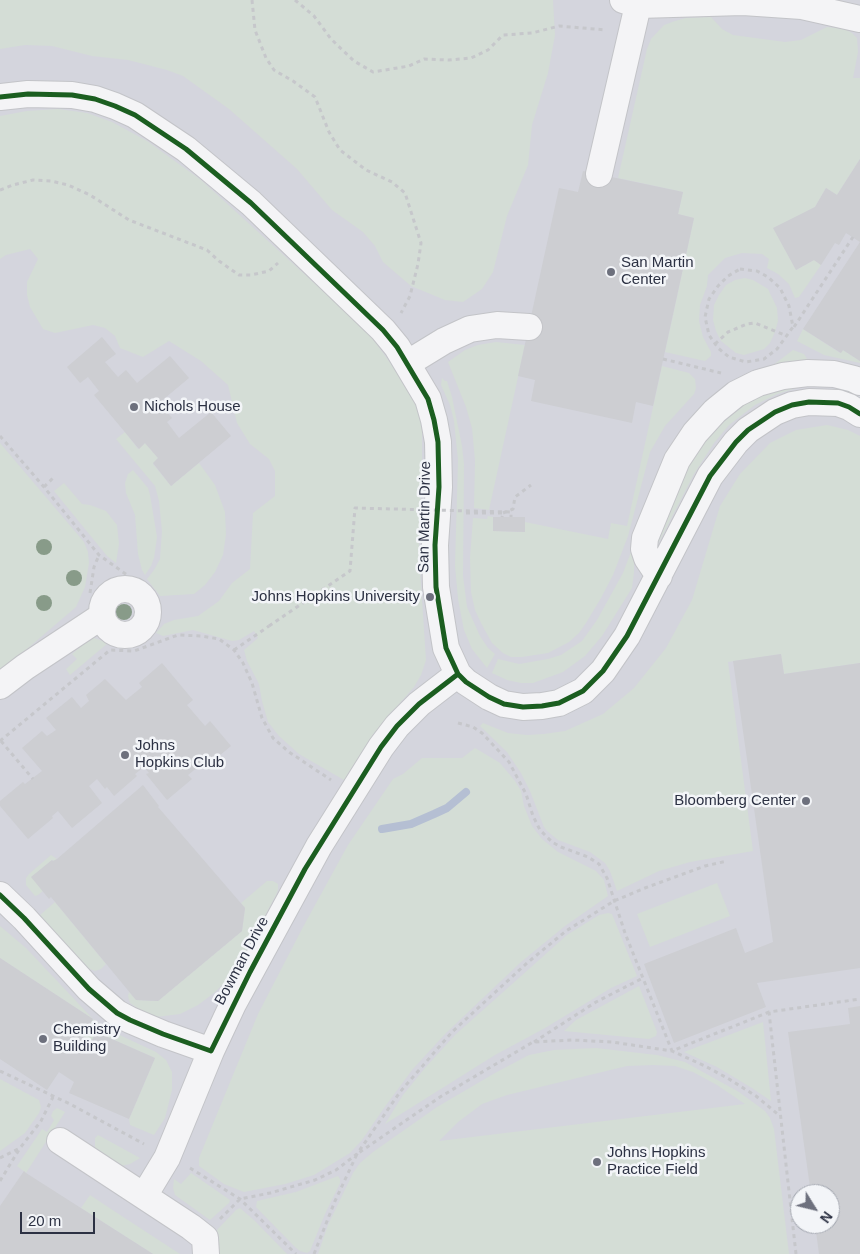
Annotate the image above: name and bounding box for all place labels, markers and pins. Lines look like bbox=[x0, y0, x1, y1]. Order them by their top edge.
place label: San Martin Center bbox=[621, 254, 694, 289]
marker: San Martin Center bbox=[605, 266, 617, 278]
place label: Nichols House bbox=[144, 398, 241, 416]
marker: Nichols House bbox=[128, 401, 140, 413]
place label: Johns Hopkins University bbox=[252, 588, 420, 606]
marker: Johns Hopkins University bbox=[424, 591, 436, 603]
place label: Johns Hopkins Club bbox=[135, 737, 224, 772]
marker: Johns Hopkins Club bbox=[119, 749, 131, 761]
place label: Bloomberg Center bbox=[674, 792, 796, 810]
marker: Bloomberg Center bbox=[800, 795, 812, 807]
place label: Chemistry Building bbox=[53, 1021, 121, 1056]
marker: Chemistry Building bbox=[37, 1033, 49, 1045]
place label: Johns Hopkins Practice Field bbox=[607, 1144, 705, 1179]
marker: Johns Hopkins Practice Field bbox=[591, 1156, 603, 1168]

